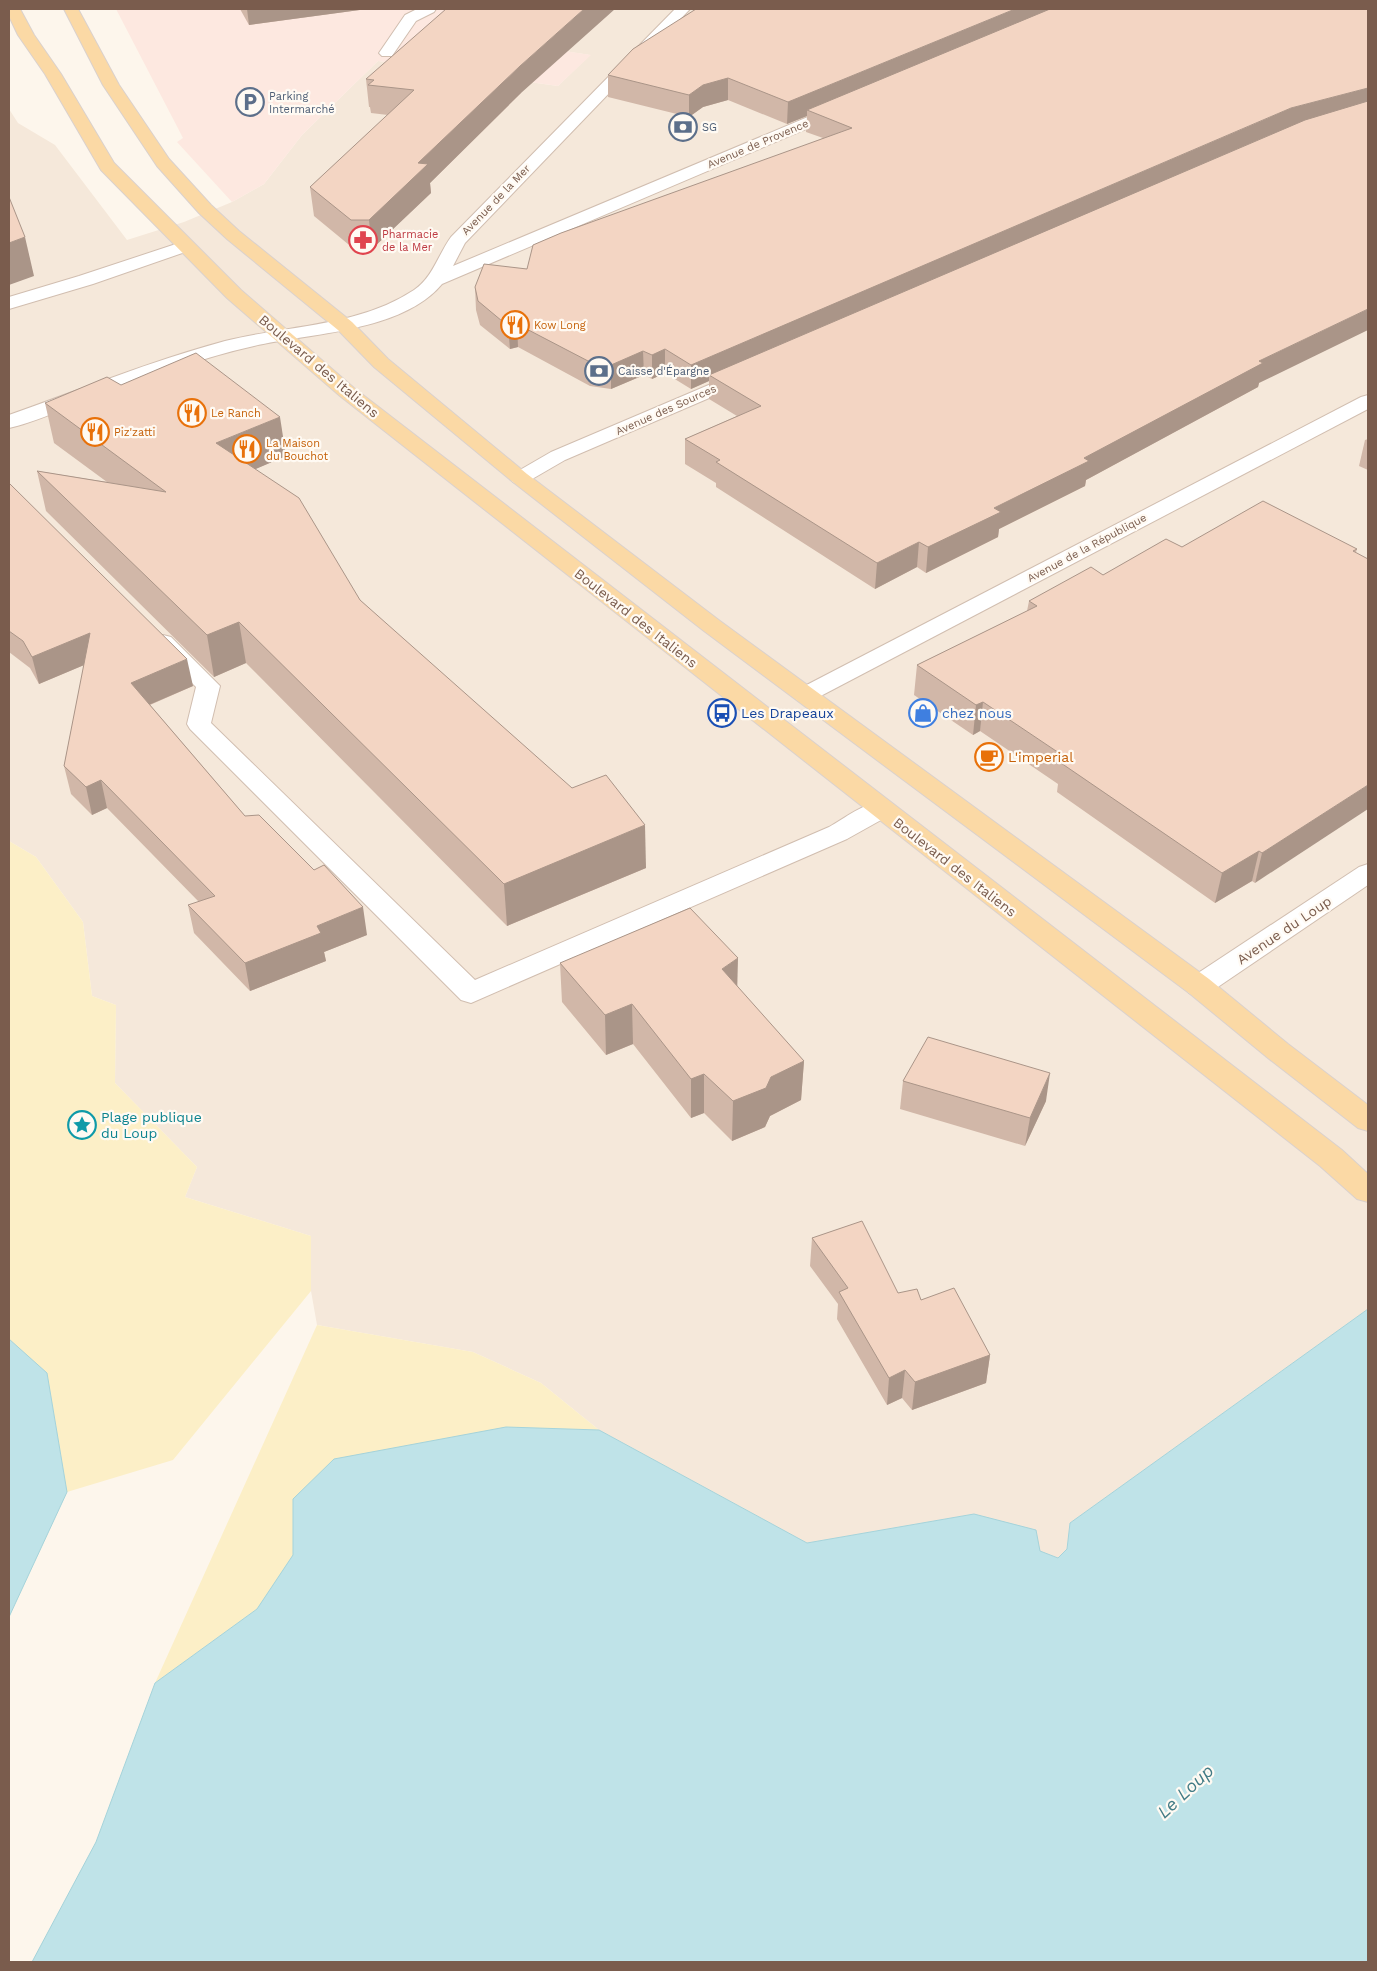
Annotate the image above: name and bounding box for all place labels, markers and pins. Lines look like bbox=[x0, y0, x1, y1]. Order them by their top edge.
parking icon: Parking Intermarché bbox=[235, 87, 265, 117]
place label: Parking Intermarché bbox=[269, 90, 335, 116]
bank icon: SG bbox=[668, 112, 698, 142]
place label: SG bbox=[702, 121, 717, 134]
pharmacy icon: Pharmacie de la Mer bbox=[348, 225, 378, 255]
place label: Pharmacie de la Mer bbox=[382, 228, 438, 254]
restaurant icon: Kow Long bbox=[500, 310, 530, 340]
place label: Kow Long bbox=[534, 319, 586, 332]
bank icon: Caisse d'Épargne bbox=[584, 356, 614, 386]
place label: Caisse d'Épargne bbox=[618, 364, 709, 378]
restaurant icon: Le Ranch bbox=[177, 398, 207, 428]
place label: Le Ranch bbox=[211, 407, 261, 420]
restaurant icon: Piz'zatti bbox=[80, 417, 110, 447]
place label: Piz'zatti bbox=[114, 426, 155, 439]
restaurant icon: La Maison du Bouchot bbox=[232, 434, 262, 464]
place label: La Maison du Bouchot bbox=[266, 437, 328, 463]
bus stop icon: Les Drapeaux bbox=[707, 698, 737, 728]
shop icon: chez nous bbox=[908, 698, 938, 728]
place label: Les Drapeaux bbox=[741, 705, 834, 721]
place label: chez nous bbox=[942, 705, 1012, 721]
cafe icon: L'imperial bbox=[974, 742, 1004, 772]
place label: L'imperial bbox=[1008, 749, 1074, 765]
place label: Plage publique du Loup bbox=[101, 1109, 202, 1141]
place icon: Plage publique du Loup bbox=[67, 1110, 97, 1140]

